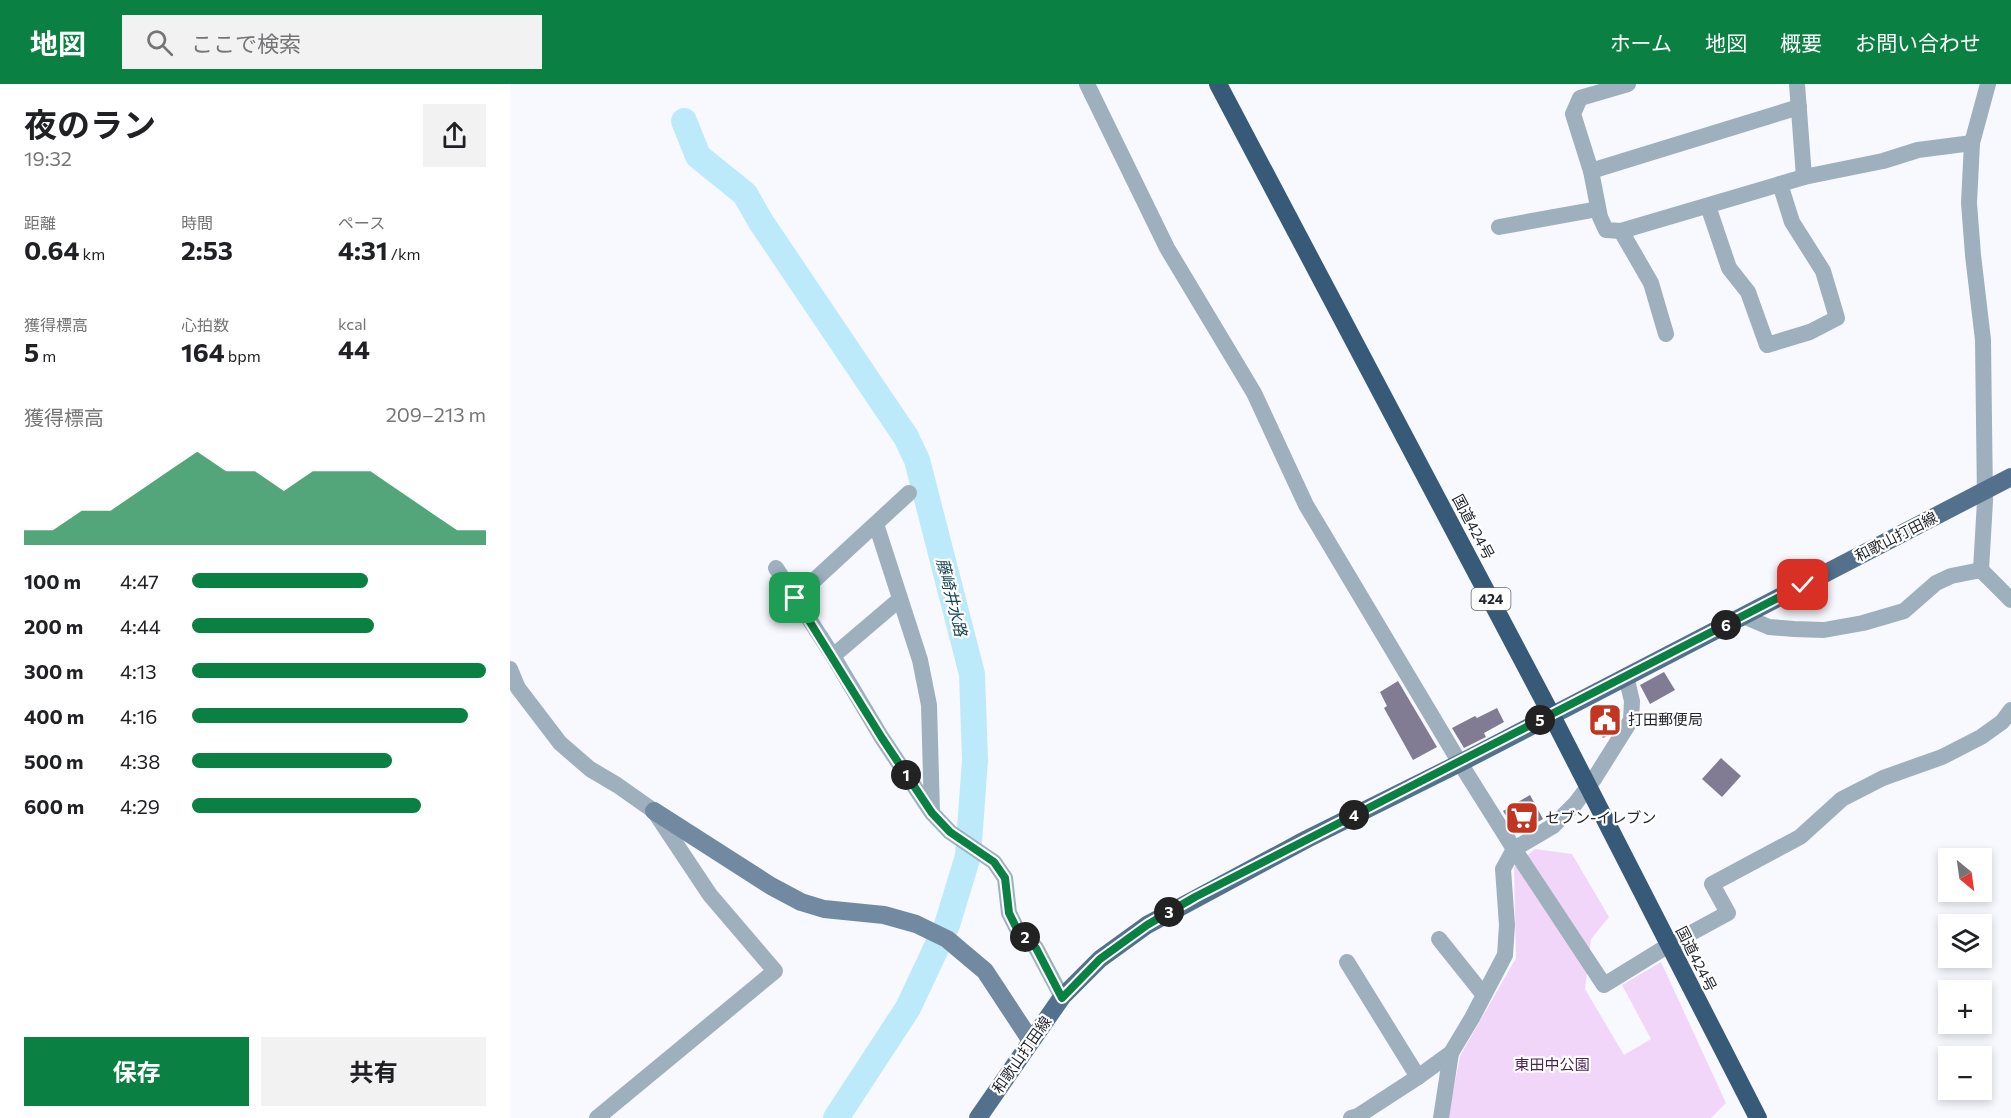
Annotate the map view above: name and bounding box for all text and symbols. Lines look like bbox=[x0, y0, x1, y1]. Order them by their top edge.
search box bbox=[122, 15, 542, 69]
text: 地図 bbox=[30, 26, 86, 60]
icon: search bbox=[143, 26, 176, 59]
text: ここで検索 bbox=[191, 30, 301, 57]
text: ホーム bbox=[1610, 30, 1672, 55]
text: 地図 bbox=[1705, 30, 1747, 55]
text: 概要 bbox=[1780, 30, 1822, 55]
text: お問い合わせ bbox=[1855, 30, 1981, 55]
text: 夜のラン bbox=[24, 103, 156, 144]
button: share bbox=[423, 104, 486, 167]
text: 19:32 bbox=[24, 146, 72, 170]
text: 距離 bbox=[24, 213, 56, 232]
text: 時間 bbox=[181, 213, 213, 232]
text: ペース bbox=[338, 213, 385, 232]
text: 0.64 bbox=[24, 234, 79, 265]
text: 2:53 bbox=[181, 234, 233, 265]
text: 4:31 bbox=[338, 234, 388, 265]
text: km bbox=[79, 244, 105, 263]
text: /km bbox=[388, 244, 421, 263]
text: kcal bbox=[338, 314, 367, 333]
text: 獲得標高 bbox=[24, 315, 88, 334]
text: 心拍数 bbox=[181, 315, 229, 334]
text: 44 bbox=[338, 333, 370, 364]
text: 5 bbox=[24, 336, 39, 367]
text: 164 bbox=[181, 336, 225, 367]
text: m bbox=[39, 346, 56, 365]
text: bpm bbox=[225, 346, 261, 365]
text: 209–213 m bbox=[386, 402, 486, 426]
text: 獲得標高 bbox=[24, 405, 104, 429]
street label: 国道424号 bbox=[1449, 491, 1498, 562]
street label: 和歌山打田線 bbox=[1851, 508, 1940, 565]
water label: 藤崎井水路 bbox=[934, 556, 972, 640]
pin bbox=[1777, 559, 1828, 610]
icon: check bbox=[1786, 568, 1819, 601]
text: 100 m bbox=[24, 569, 81, 593]
text: 4:47 bbox=[120, 569, 159, 593]
pin bbox=[769, 572, 820, 623]
icon: arrive bbox=[778, 581, 811, 614]
road number: 424 bbox=[1472, 588, 1510, 610]
pin: 6 bbox=[1711, 610, 1741, 640]
text: 200 m bbox=[24, 614, 83, 638]
text: 4:44 bbox=[120, 614, 161, 638]
text: 6 bbox=[1721, 615, 1731, 634]
text: 300 m bbox=[24, 659, 84, 683]
text: 4:13 bbox=[120, 659, 157, 683]
public building icon: 打田郵便局 bbox=[1587, 702, 1623, 738]
text: 400 m bbox=[24, 704, 84, 728]
text: 4:16 bbox=[120, 704, 157, 728]
pin: 5 bbox=[1525, 705, 1555, 735]
text: 5 bbox=[1535, 710, 1545, 729]
place label: 打田郵便局 bbox=[1628, 710, 1703, 728]
text: 500 m bbox=[24, 749, 84, 773]
text: 4:38 bbox=[120, 749, 160, 773]
pin: 1 bbox=[891, 760, 921, 790]
text: 1 bbox=[902, 765, 910, 784]
text: 600 m bbox=[24, 794, 84, 818]
text: 4:29 bbox=[120, 794, 160, 818]
pin: 4 bbox=[1339, 800, 1369, 830]
supermarket icon: セブン-イレブン bbox=[1504, 800, 1540, 836]
text: 4 bbox=[1349, 805, 1359, 824]
place label: セブン-イレブン bbox=[1545, 808, 1656, 826]
north arrow bbox=[1938, 848, 1992, 902]
map controls bbox=[1938, 848, 1992, 1100]
pin: 3 bbox=[1154, 897, 1184, 927]
text: 3 bbox=[1164, 902, 1174, 921]
button: layers bbox=[1938, 914, 1992, 968]
pin: 2 bbox=[1010, 922, 1040, 952]
street label: 国道424号 bbox=[1673, 923, 1721, 994]
text: 2 bbox=[1020, 927, 1030, 946]
button: + bbox=[1938, 980, 1992, 1034]
street label: 和歌山打田線 bbox=[988, 1012, 1054, 1096]
button: 保存 bbox=[24, 1037, 249, 1106]
button: 共有 bbox=[261, 1037, 486, 1106]
button: − bbox=[1938, 1046, 1992, 1100]
park label: 東田中公園 bbox=[1514, 1055, 1590, 1073]

